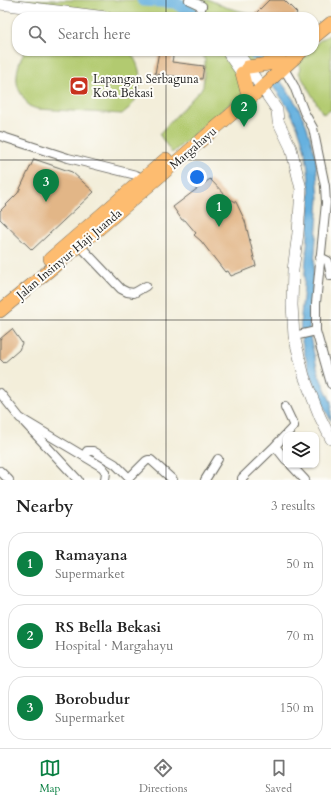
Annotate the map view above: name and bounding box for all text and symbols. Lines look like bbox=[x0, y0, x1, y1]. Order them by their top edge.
search box bbox=[12, 12, 319, 56]
icon: search bbox=[26, 23, 48, 45]
text: Search here bbox=[58, 24, 131, 44]
place label: Lapangan Serbaguna Kota Bekasi bbox=[93, 71, 199, 101]
sports icon: Lapangan Serbaguna Kota Bekasi bbox=[68, 75, 90, 97]
pin: 2 bbox=[231, 94, 257, 127]
street label: Margahayu bbox=[166, 123, 220, 173]
your location bbox=[187, 167, 207, 187]
pin: 3 bbox=[33, 169, 59, 202]
pin: 1 bbox=[206, 194, 232, 227]
street label: Jalan Insinyur Haji Juanda bbox=[12, 205, 126, 304]
map controls bbox=[283, 432, 319, 468]
button: layers bbox=[283, 432, 319, 468]
text: Nearby bbox=[16, 495, 73, 518]
text: 3 results bbox=[271, 497, 315, 515]
text: Ramayana bbox=[55, 545, 127, 565]
text: 1 bbox=[27, 555, 33, 573]
text: 50 m bbox=[286, 555, 314, 573]
text: Supermarket bbox=[55, 565, 125, 583]
text: RS Bella Bekasi bbox=[55, 617, 161, 637]
text: 2 bbox=[27, 627, 33, 645]
text: 70 m bbox=[286, 627, 314, 645]
text: Hospital · Margahayu bbox=[55, 637, 173, 655]
text: Borobudur bbox=[55, 689, 130, 709]
text: 3 bbox=[27, 699, 33, 717]
text: 150 m bbox=[280, 699, 314, 717]
text: Supermarket bbox=[55, 709, 125, 727]
tab: Map bbox=[39, 757, 61, 796]
tab: Directions bbox=[139, 757, 187, 796]
tab: Saved bbox=[265, 757, 292, 796]

